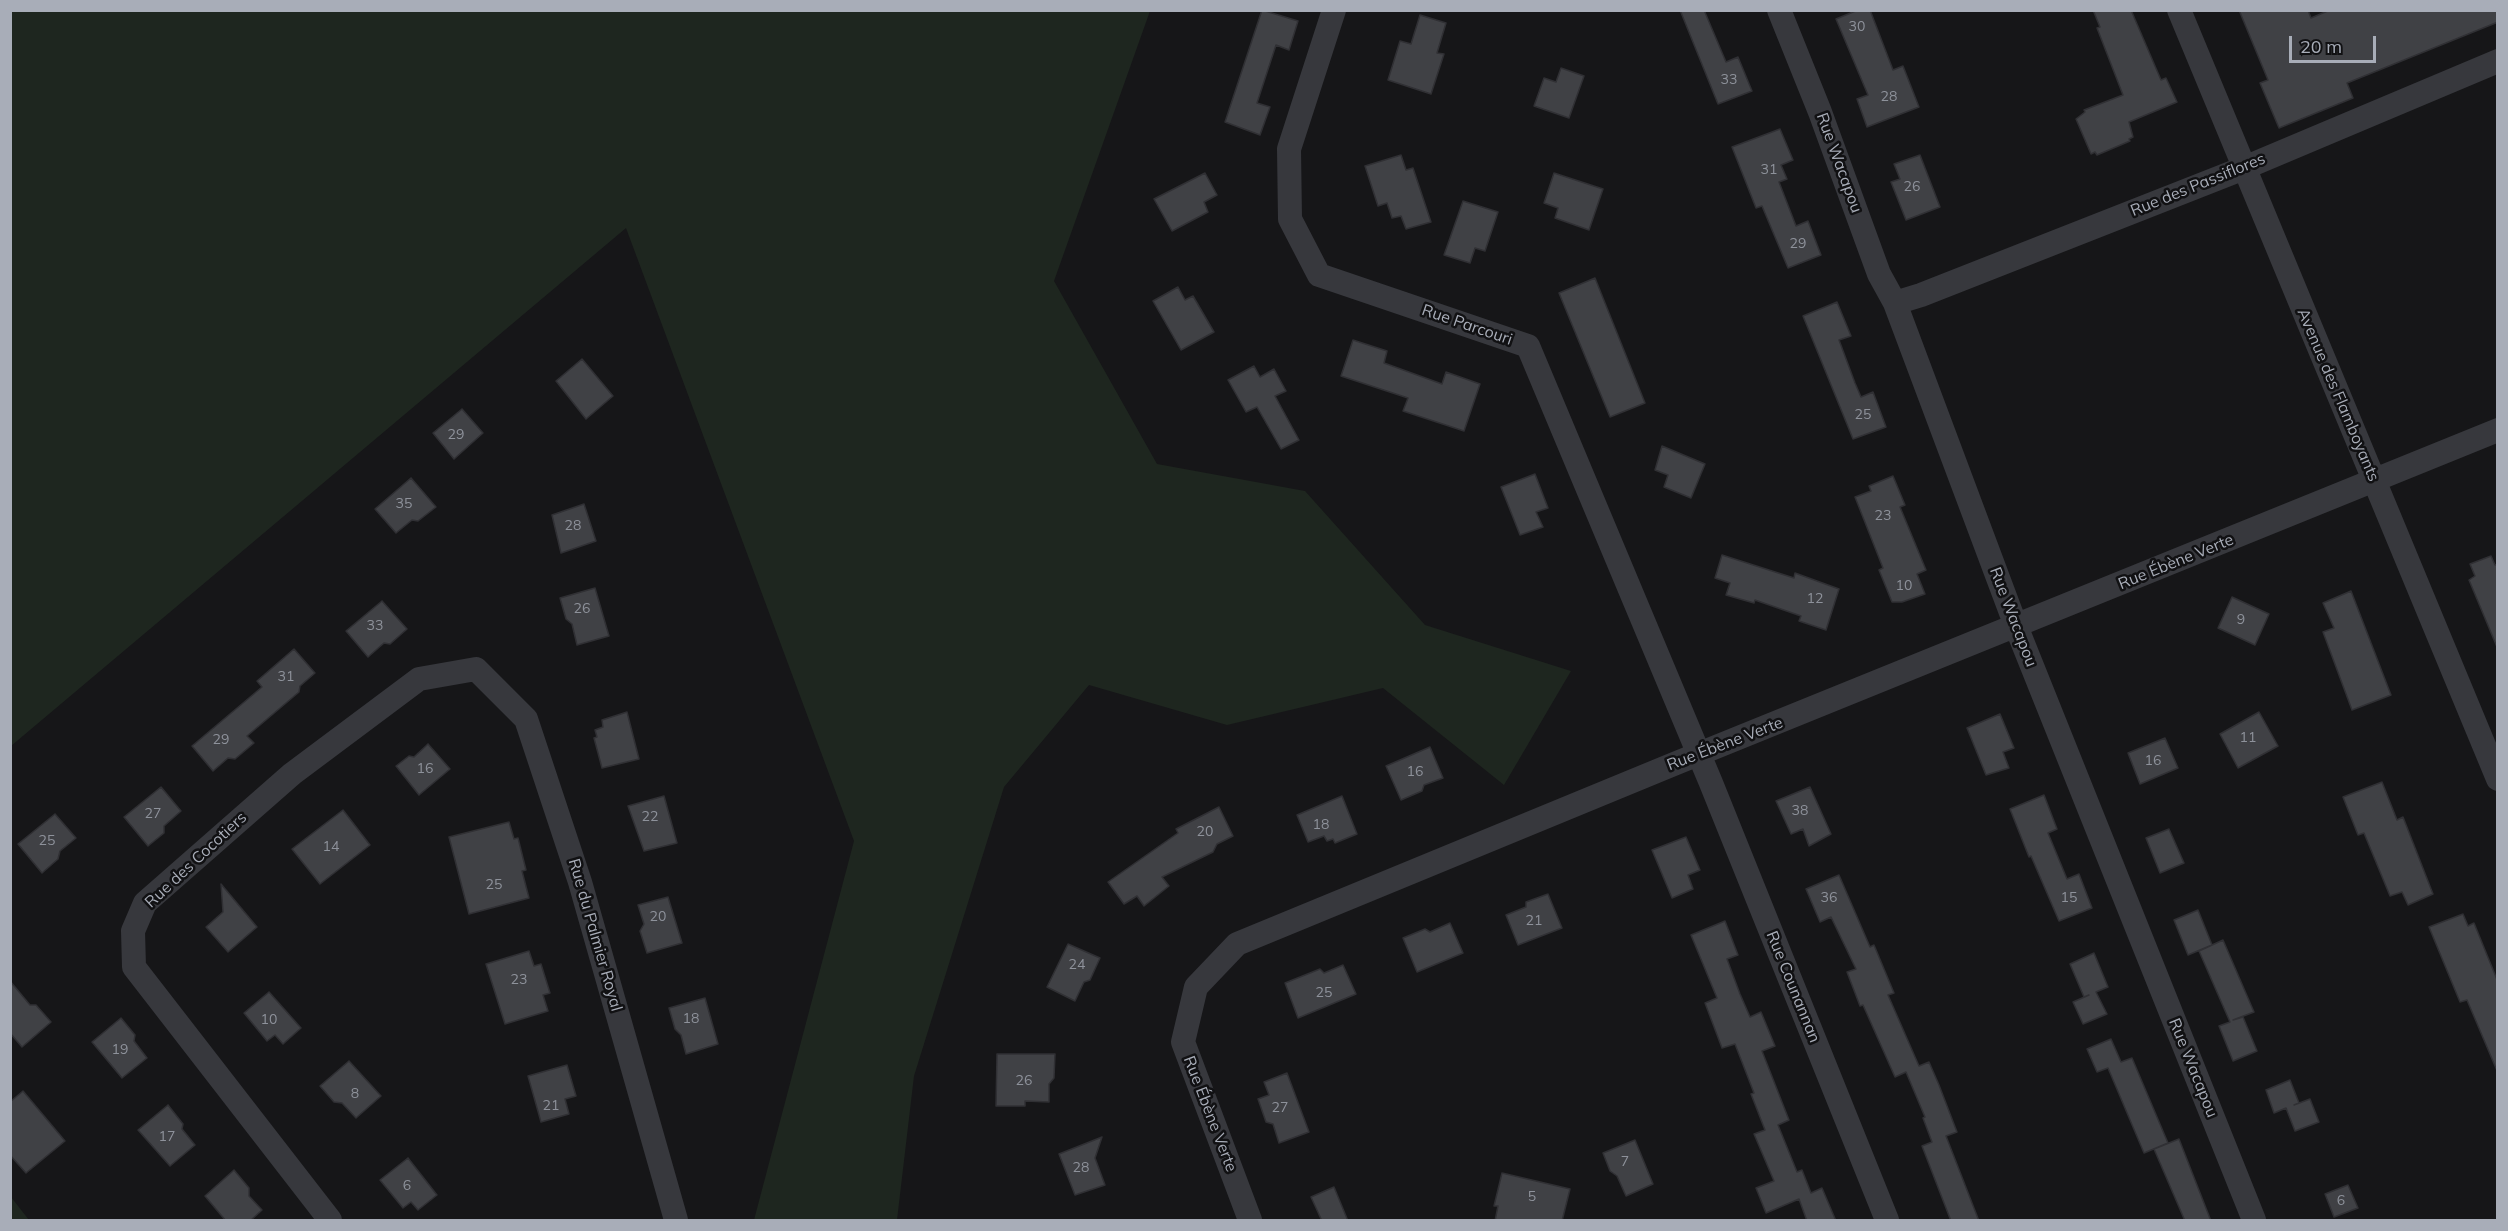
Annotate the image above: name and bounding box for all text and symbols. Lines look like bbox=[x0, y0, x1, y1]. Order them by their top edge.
house number: 30 bbox=[1849, 19, 1865, 35]
scale bar bbox=[2292, 24, 2379, 62]
text: 20 m bbox=[2300, 35, 2342, 58]
house number: 33 bbox=[1721, 72, 1737, 88]
house number: 28 bbox=[1881, 89, 1897, 105]
street label: Rue Wacapou bbox=[1812, 110, 1866, 216]
street label: Rue des Passiflores bbox=[2128, 149, 2268, 221]
house number: 31 bbox=[1761, 162, 1777, 178]
house number: 26 bbox=[1904, 179, 1920, 195]
house number: 29 bbox=[1790, 236, 1806, 252]
street label: Rue Parcouri bbox=[1419, 301, 1515, 349]
street label: Avenue des Flamboyants bbox=[2293, 306, 2383, 484]
house number: 25 bbox=[1855, 407, 1871, 423]
house number: 29 bbox=[448, 427, 464, 443]
house number: 35 bbox=[396, 496, 412, 512]
house number: 23 bbox=[1875, 508, 1891, 524]
house number: 28 bbox=[565, 518, 581, 534]
street label: Rue Ébène Verte bbox=[2116, 530, 2236, 594]
street label: Rue Wacapou bbox=[1985, 565, 2041, 669]
house number: 10 bbox=[1896, 578, 1912, 594]
house number: 12 bbox=[1807, 591, 1823, 607]
house number: 26 bbox=[574, 601, 590, 617]
house number: 9 bbox=[2237, 612, 2245, 628]
house number: 33 bbox=[367, 618, 383, 634]
house number: 31 bbox=[278, 669, 294, 685]
street label: Rue Ébène Verte bbox=[1664, 713, 1786, 775]
house number: 11 bbox=[2240, 730, 2256, 746]
house number: 29 bbox=[213, 732, 229, 748]
house number: 16 bbox=[2145, 753, 2161, 769]
house number: 16 bbox=[417, 761, 433, 777]
house number: 16 bbox=[1407, 764, 1423, 780]
house number: 38 bbox=[1792, 803, 1808, 819]
house number: 27 bbox=[145, 806, 161, 822]
street label: Rue des Cocotiers bbox=[141, 808, 251, 912]
house number: 22 bbox=[642, 809, 658, 825]
house number: 18 bbox=[1313, 817, 1329, 833]
house number: 20 bbox=[1197, 824, 1213, 840]
house number: 25 bbox=[39, 833, 55, 849]
house number: 14 bbox=[323, 839, 339, 855]
street label: Rue du Palmier Royal bbox=[564, 856, 626, 1014]
house number: 25 bbox=[486, 877, 502, 893]
house number: 36 bbox=[1821, 890, 1837, 906]
house number: 15 bbox=[2061, 890, 2077, 906]
house number: 20 bbox=[650, 909, 666, 925]
house number: 21 bbox=[1526, 913, 1542, 929]
street label: Rue Counannan bbox=[1762, 928, 1824, 1046]
house number: 24 bbox=[1069, 957, 1085, 973]
house number: 23 bbox=[511, 972, 527, 988]
house number: 25 bbox=[1316, 985, 1332, 1001]
house number: 18 bbox=[683, 1011, 699, 1027]
house number: 10 bbox=[261, 1012, 277, 1028]
street label: Rue Wacapou bbox=[2164, 1016, 2222, 1120]
house number: 19 bbox=[112, 1042, 128, 1058]
street label: Rue Ébène Verte bbox=[1179, 1053, 1241, 1175]
house number: 26 bbox=[1016, 1073, 1032, 1089]
house number: 8 bbox=[351, 1086, 359, 1102]
house number: 21 bbox=[543, 1098, 559, 1114]
house number: 27 bbox=[1272, 1100, 1288, 1116]
house number: 17 bbox=[159, 1129, 175, 1145]
house number: 7 bbox=[1621, 1154, 1629, 1170]
house number: 28 bbox=[1073, 1160, 1089, 1176]
house number: 6 bbox=[403, 1178, 411, 1194]
house number: 5 bbox=[1528, 1189, 1536, 1205]
house number: 6 bbox=[2337, 1193, 2345, 1209]

